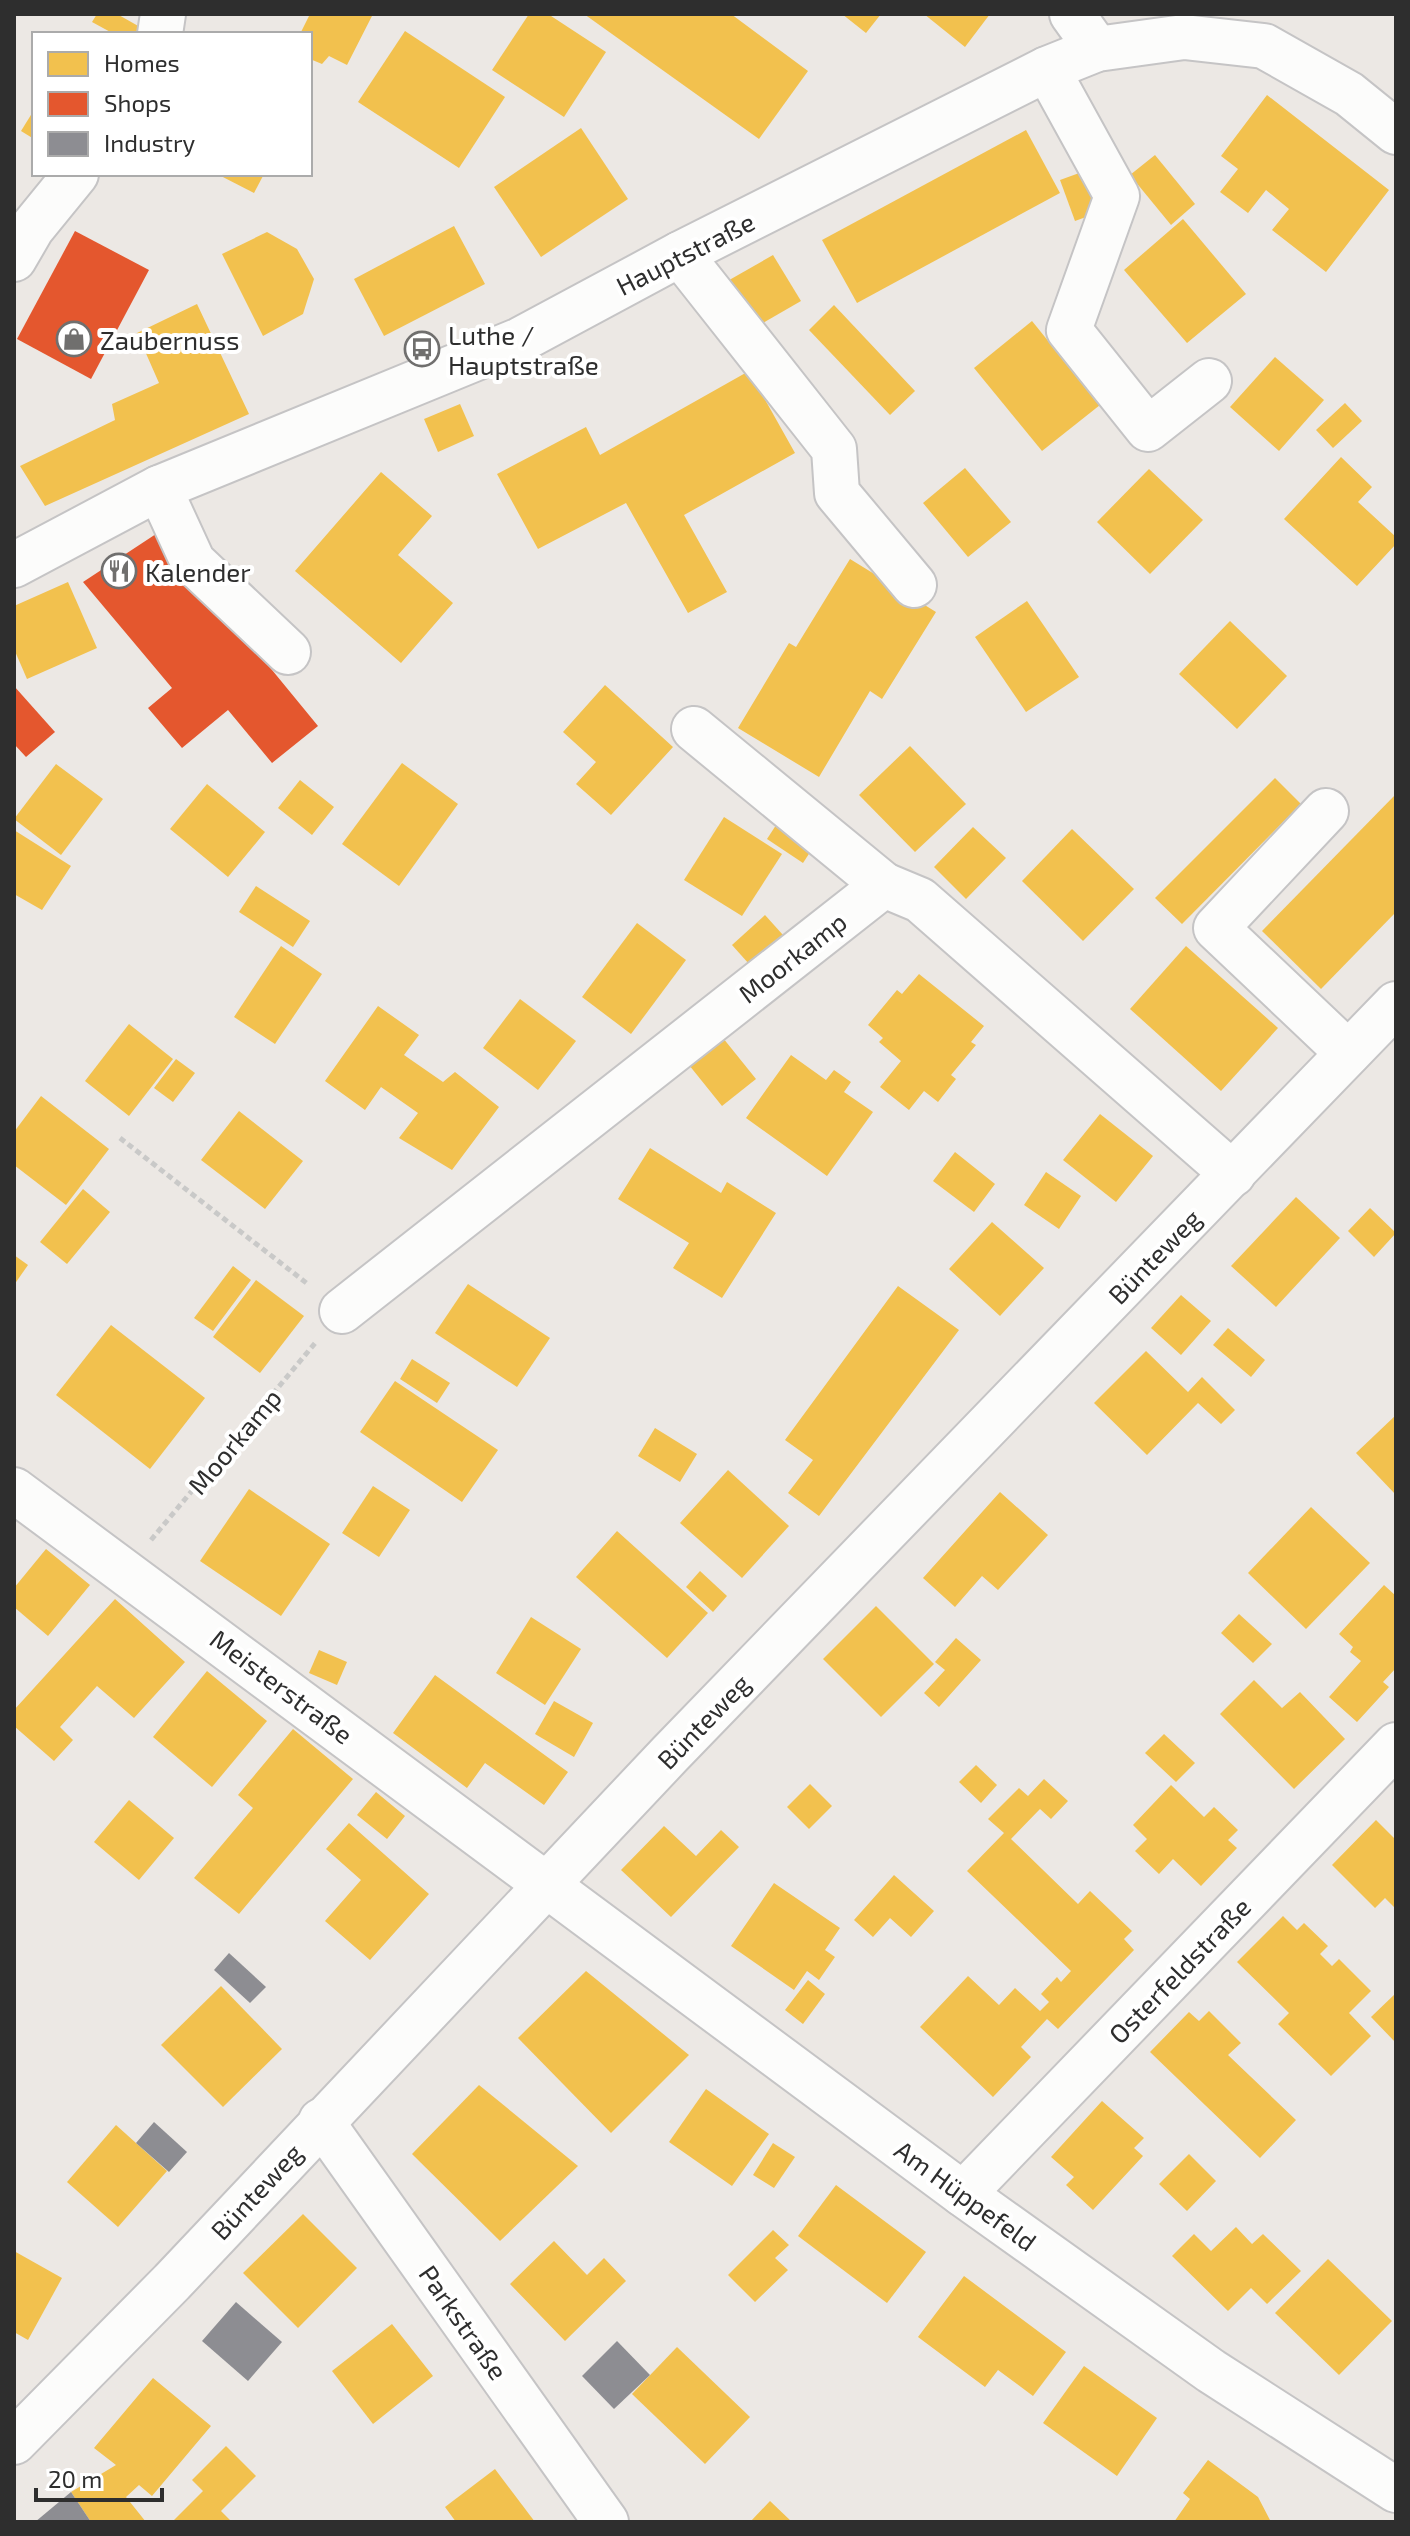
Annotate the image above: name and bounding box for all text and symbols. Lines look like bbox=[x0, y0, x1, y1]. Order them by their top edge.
legend bbox=[32, 32, 312, 176]
text: Homes bbox=[104, 48, 180, 77]
text: Shops bbox=[104, 88, 171, 117]
text: Industry bbox=[104, 128, 196, 157]
street label: Hauptstraße bbox=[611, 205, 759, 301]
place label: Luthe / Hauptstraße bbox=[448, 319, 599, 380]
shop icon: Zaubernuss bbox=[55, 320, 93, 358]
place label: Zaubernuss bbox=[100, 324, 239, 355]
bus stop icon: Luthe / Hauptstraße bbox=[403, 330, 441, 368]
restaurant icon: Kalender bbox=[100, 552, 138, 590]
place label: Kalender bbox=[145, 556, 251, 587]
street label: Moorkamp bbox=[732, 905, 852, 1009]
street label: Bünteweg bbox=[1101, 1202, 1207, 1310]
street label: Moorkamp bbox=[181, 1382, 287, 1500]
street label: Meisterstraße bbox=[205, 1622, 359, 1750]
street label: Bünteweg bbox=[650, 1667, 756, 1775]
street label: Osterfeldstraße bbox=[1102, 1891, 1256, 2049]
street label: Am Hüppefeld bbox=[889, 2133, 1043, 2257]
street label: Bünteweg bbox=[204, 2137, 308, 2245]
street label: Parkstraße bbox=[413, 2259, 515, 2385]
scale bar bbox=[36, 2452, 162, 2502]
text: 20 m bbox=[48, 2464, 102, 2493]

